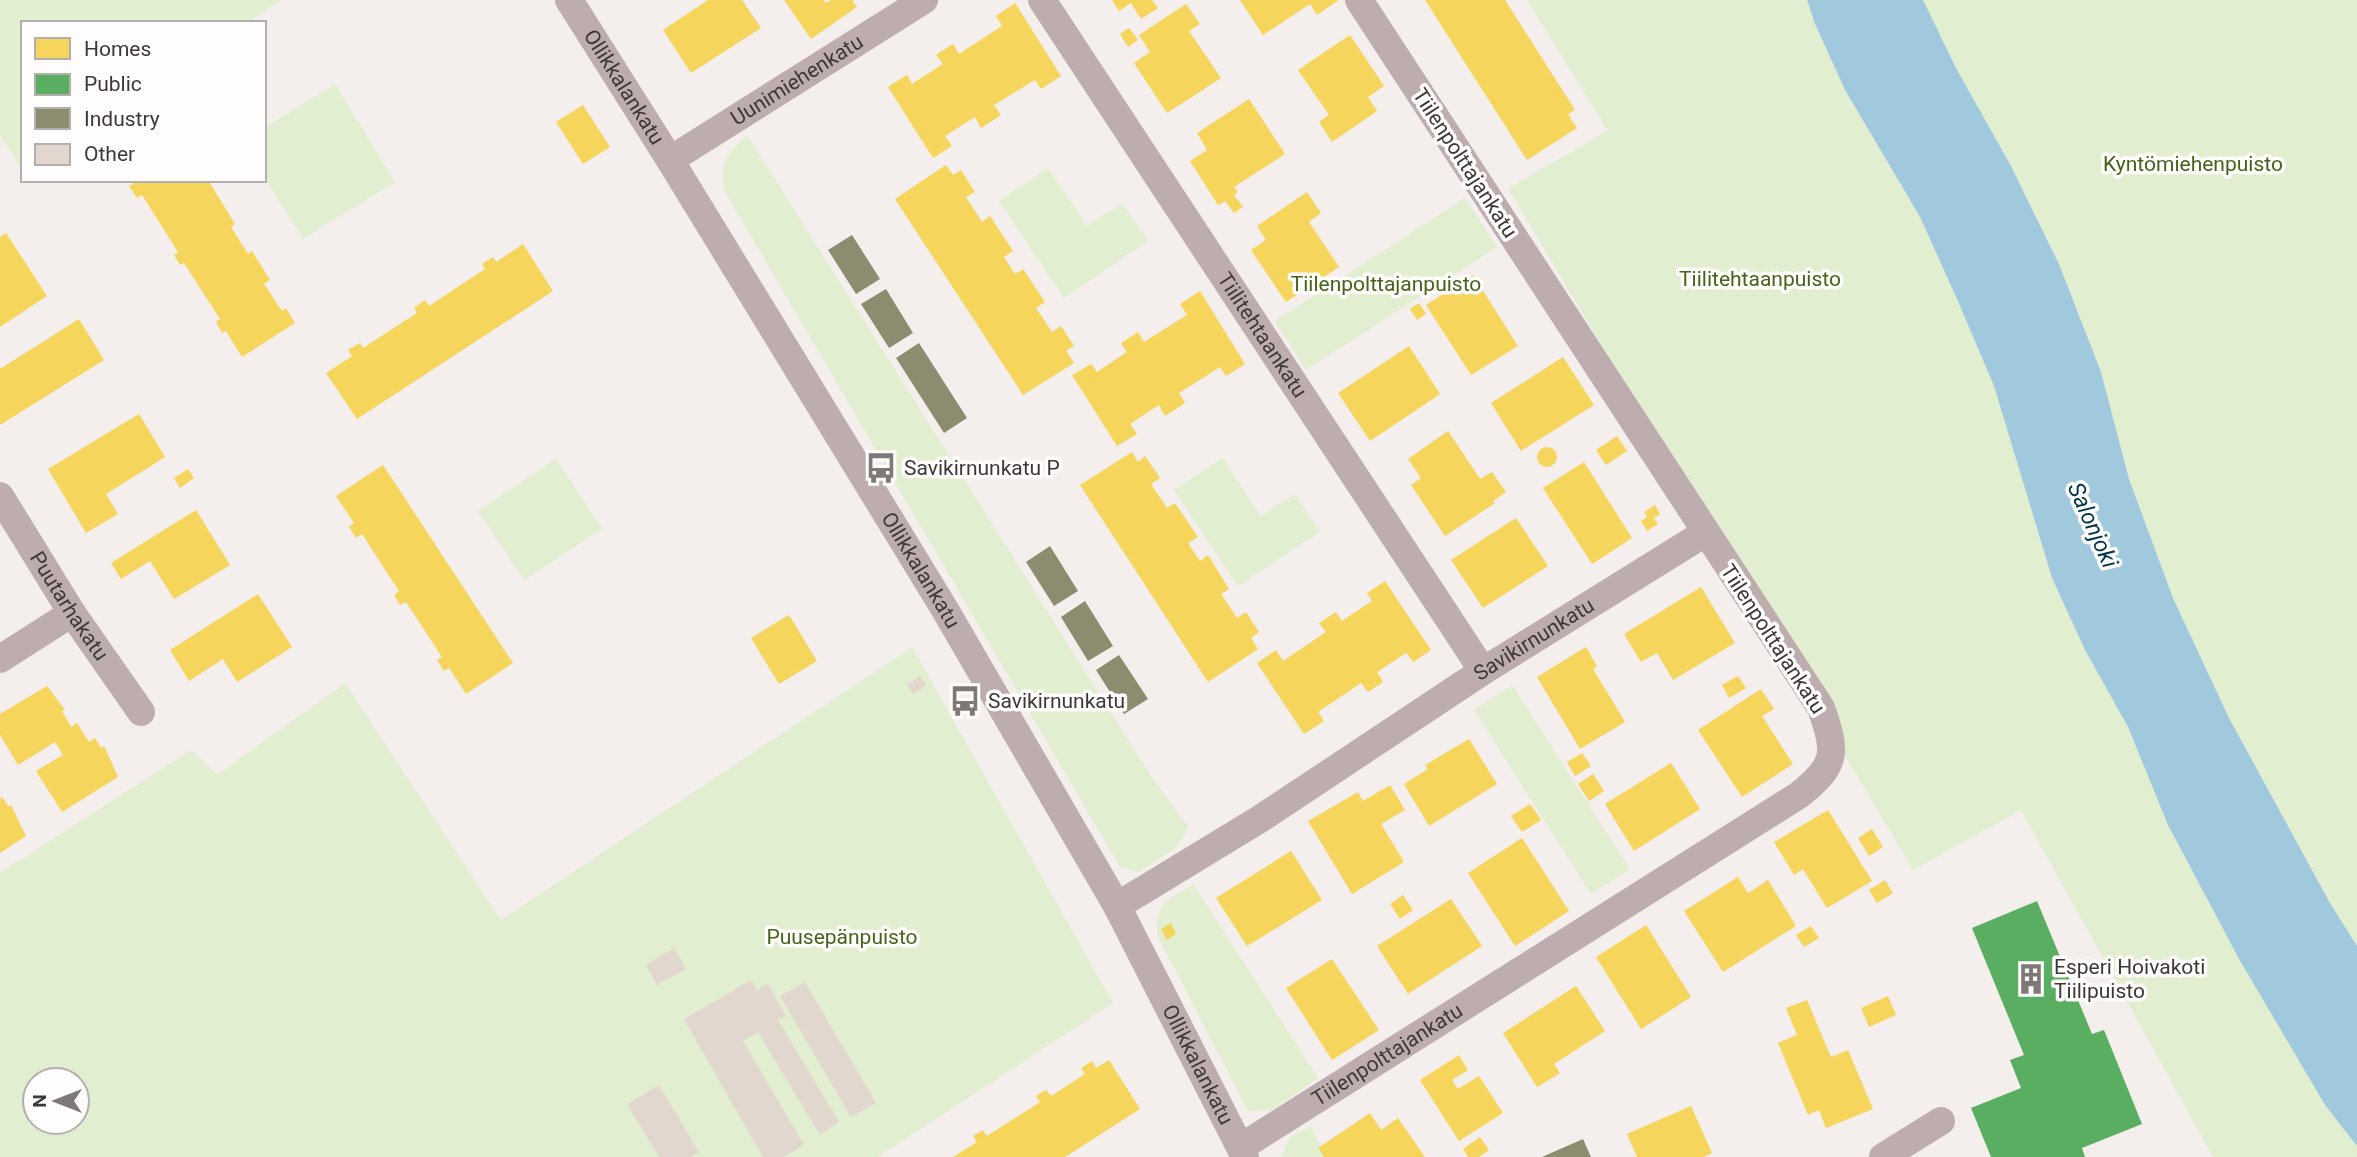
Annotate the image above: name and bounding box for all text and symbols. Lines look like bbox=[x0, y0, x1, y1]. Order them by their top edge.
legend bbox=[21, 21, 266, 182]
street label: Ollikkalankatu bbox=[579, 25, 669, 149]
street label: Uunimiehenkatu bbox=[726, 30, 867, 131]
text: Homes bbox=[84, 37, 151, 61]
text: Public bbox=[84, 72, 142, 96]
street label: Tiilenpolttajankatu bbox=[1408, 84, 1522, 242]
text: Industry bbox=[84, 107, 160, 131]
text: Other bbox=[84, 142, 135, 166]
park label: Kyntömiehenpuisto bbox=[2103, 152, 2283, 176]
park label: Tiilitehtaanpuisto bbox=[1679, 267, 1841, 291]
street label: Tiilitehtaankatu bbox=[1213, 268, 1312, 402]
park label: Tiilenpolttajanpuisto bbox=[1291, 272, 1481, 296]
bus stop icon: Savikirnunkatu P bbox=[864, 451, 898, 485]
place label: Savikirnunkatu P bbox=[904, 456, 1060, 480]
water label: Salonjoki bbox=[2062, 478, 2124, 573]
street label: Ollikkalankatu bbox=[876, 508, 965, 632]
street label: Puutarhakatu bbox=[25, 547, 113, 665]
street label: Tiilenpolttajankatu bbox=[1716, 560, 1830, 718]
street label: Savikirnunkatu bbox=[1469, 593, 1599, 686]
bus stop icon: Savikirnunkatu bbox=[948, 684, 982, 718]
place label: Savikirnunkatu bbox=[988, 689, 1125, 713]
park label: Puusepänpuisto bbox=[766, 925, 918, 949]
place label: Esperi Hoivakoti Tiilipuisto bbox=[2054, 955, 2205, 1003]
building icon: Esperi Hoivakoti Tiilipuisto bbox=[2014, 962, 2048, 996]
street label: Tiilenpolttajankatu bbox=[1308, 998, 1467, 1111]
street label: Ollikkalankatu bbox=[1157, 1001, 1238, 1129]
north arrow bbox=[21, 1066, 91, 1136]
text: N bbox=[28, 1094, 51, 1108]

